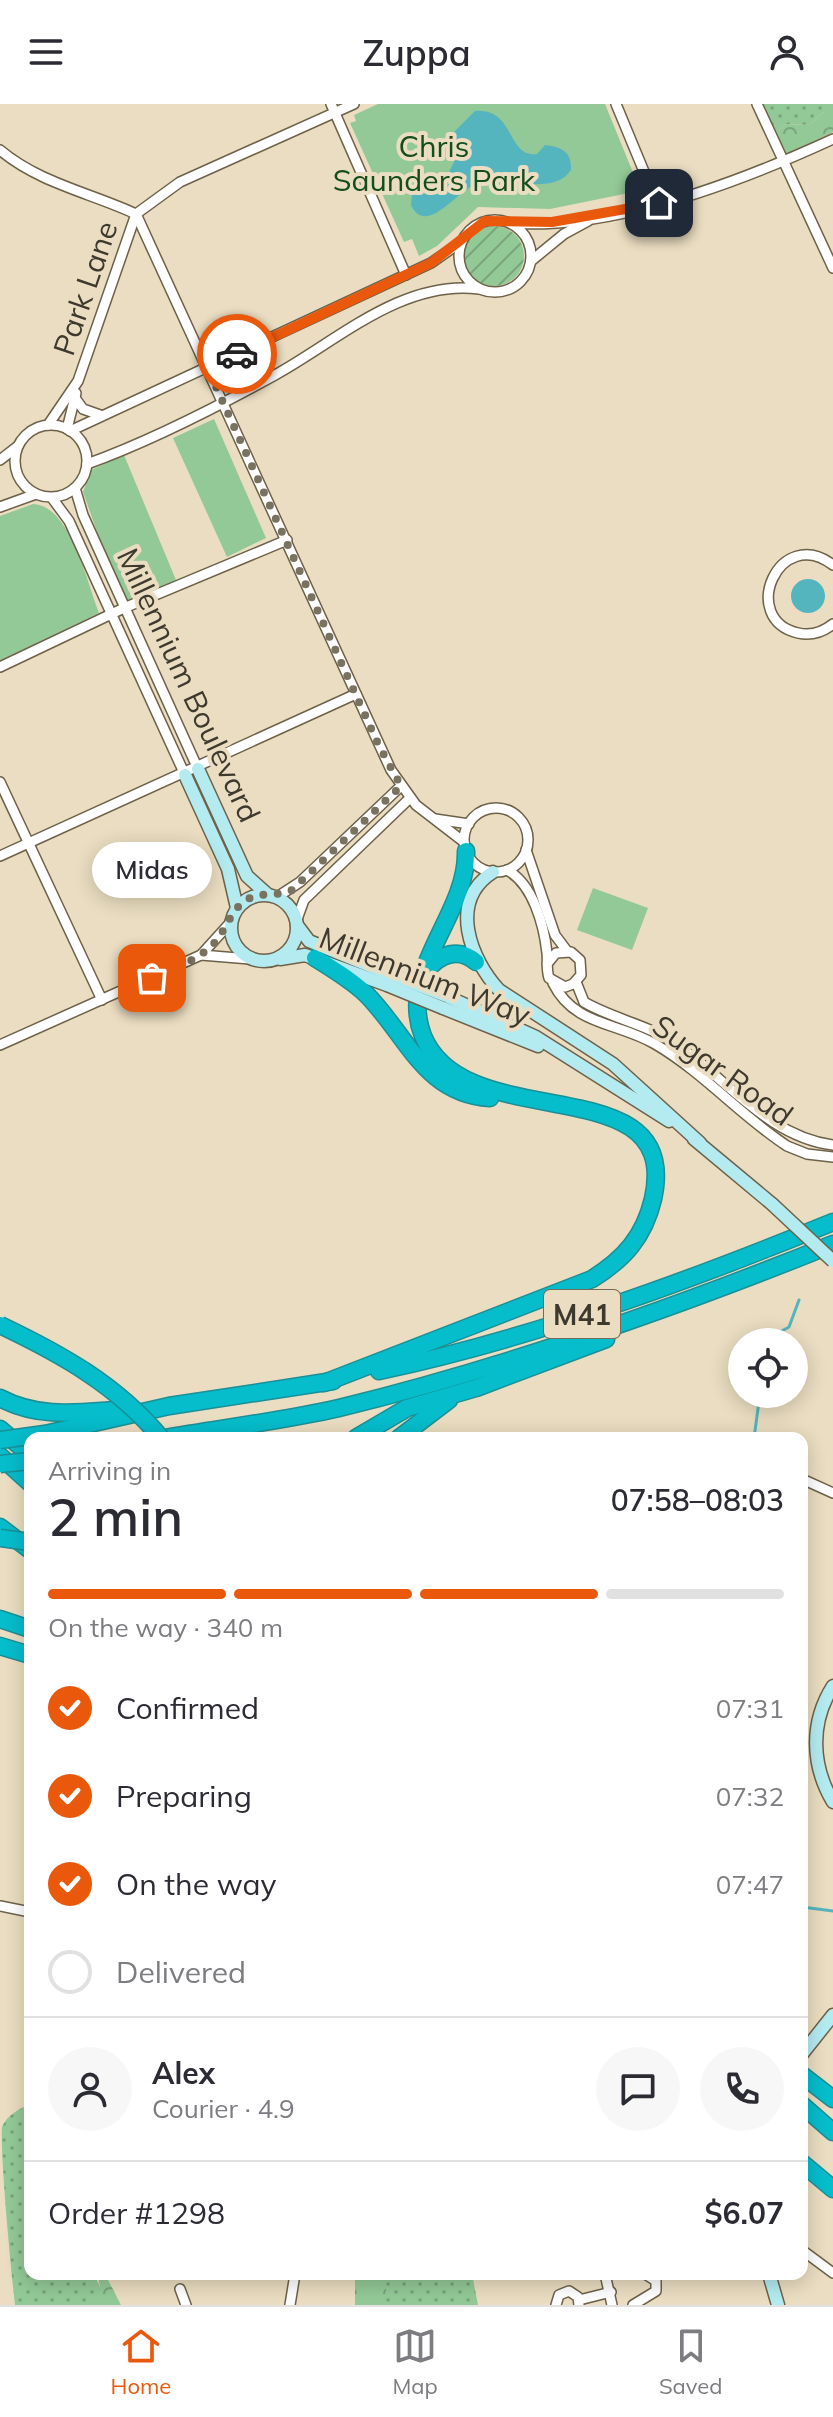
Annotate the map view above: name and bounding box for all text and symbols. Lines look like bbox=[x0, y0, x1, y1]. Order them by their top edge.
icon: menu bbox=[24, 30, 68, 74]
text: Zuppa bbox=[362, 30, 471, 75]
icon: person bbox=[765, 30, 809, 74]
park label: Chris Saunders Park bbox=[333, 127, 536, 199]
pin bbox=[625, 169, 693, 237]
icon: home bbox=[637, 181, 681, 225]
street label: Park Lane bbox=[44, 216, 126, 360]
courier bbox=[197, 314, 277, 394]
icon: car bbox=[215, 332, 259, 376]
street label: Millennium Boulevard bbox=[109, 542, 269, 828]
callout: Midas bbox=[92, 842, 212, 898]
text: Midas bbox=[115, 853, 189, 886]
street label: Millennium Way bbox=[314, 918, 536, 1034]
pin bbox=[118, 944, 186, 1012]
icon: bag bbox=[130, 956, 174, 1000]
street label: Sugar Road bbox=[645, 1006, 801, 1134]
road number: M41 bbox=[544, 1290, 620, 1338]
map controls bbox=[728, 1328, 808, 1408]
button: locate bbox=[728, 1328, 808, 1408]
text: Arriving in bbox=[48, 1454, 171, 1487]
text: 07:58–08:03 bbox=[611, 1481, 784, 1519]
text: 2 min bbox=[48, 1484, 183, 1549]
text: On the way · 340 m bbox=[48, 1611, 283, 1644]
icon: check bbox=[48, 1686, 92, 1730]
text: Confirmed bbox=[116, 1689, 259, 1727]
text: 07:31 bbox=[716, 1692, 784, 1725]
icon: check bbox=[48, 1774, 92, 1818]
text: Preparing bbox=[116, 1777, 252, 1815]
text: 07:32 bbox=[716, 1780, 784, 1813]
icon: check bbox=[48, 1862, 92, 1906]
text: On the way bbox=[116, 1865, 276, 1903]
text: 07:47 bbox=[716, 1868, 784, 1901]
text: Delivered bbox=[116, 1953, 246, 1991]
button: person bbox=[48, 2047, 132, 2131]
button: chat bbox=[596, 2047, 680, 2131]
button: phone bbox=[700, 2047, 784, 2131]
text: Alex bbox=[152, 2054, 215, 2092]
text: Courier · 4.9 bbox=[152, 2092, 295, 2125]
text: Order #1298 bbox=[48, 2194, 225, 2232]
text: $6.07 bbox=[705, 2194, 784, 2232]
tab: Home bbox=[111, 2324, 171, 2400]
tab: Map bbox=[392, 2324, 438, 2400]
tab: Saved bbox=[659, 2324, 722, 2400]

